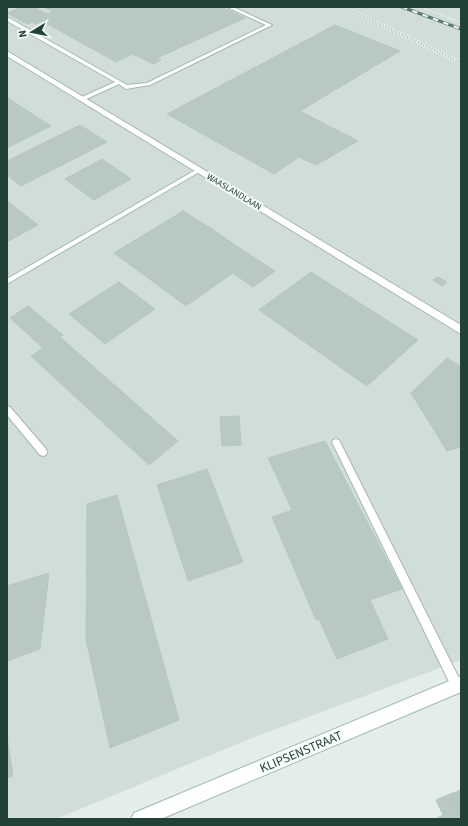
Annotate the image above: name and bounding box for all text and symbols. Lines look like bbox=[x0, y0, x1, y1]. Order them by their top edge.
north arrow bbox=[12, 12, 52, 52]
text: N bbox=[15, 29, 31, 39]
street label: WAASLANDLAAN bbox=[204, 170, 264, 214]
street label: KLIPSENSTRAAT bbox=[257, 727, 345, 777]

